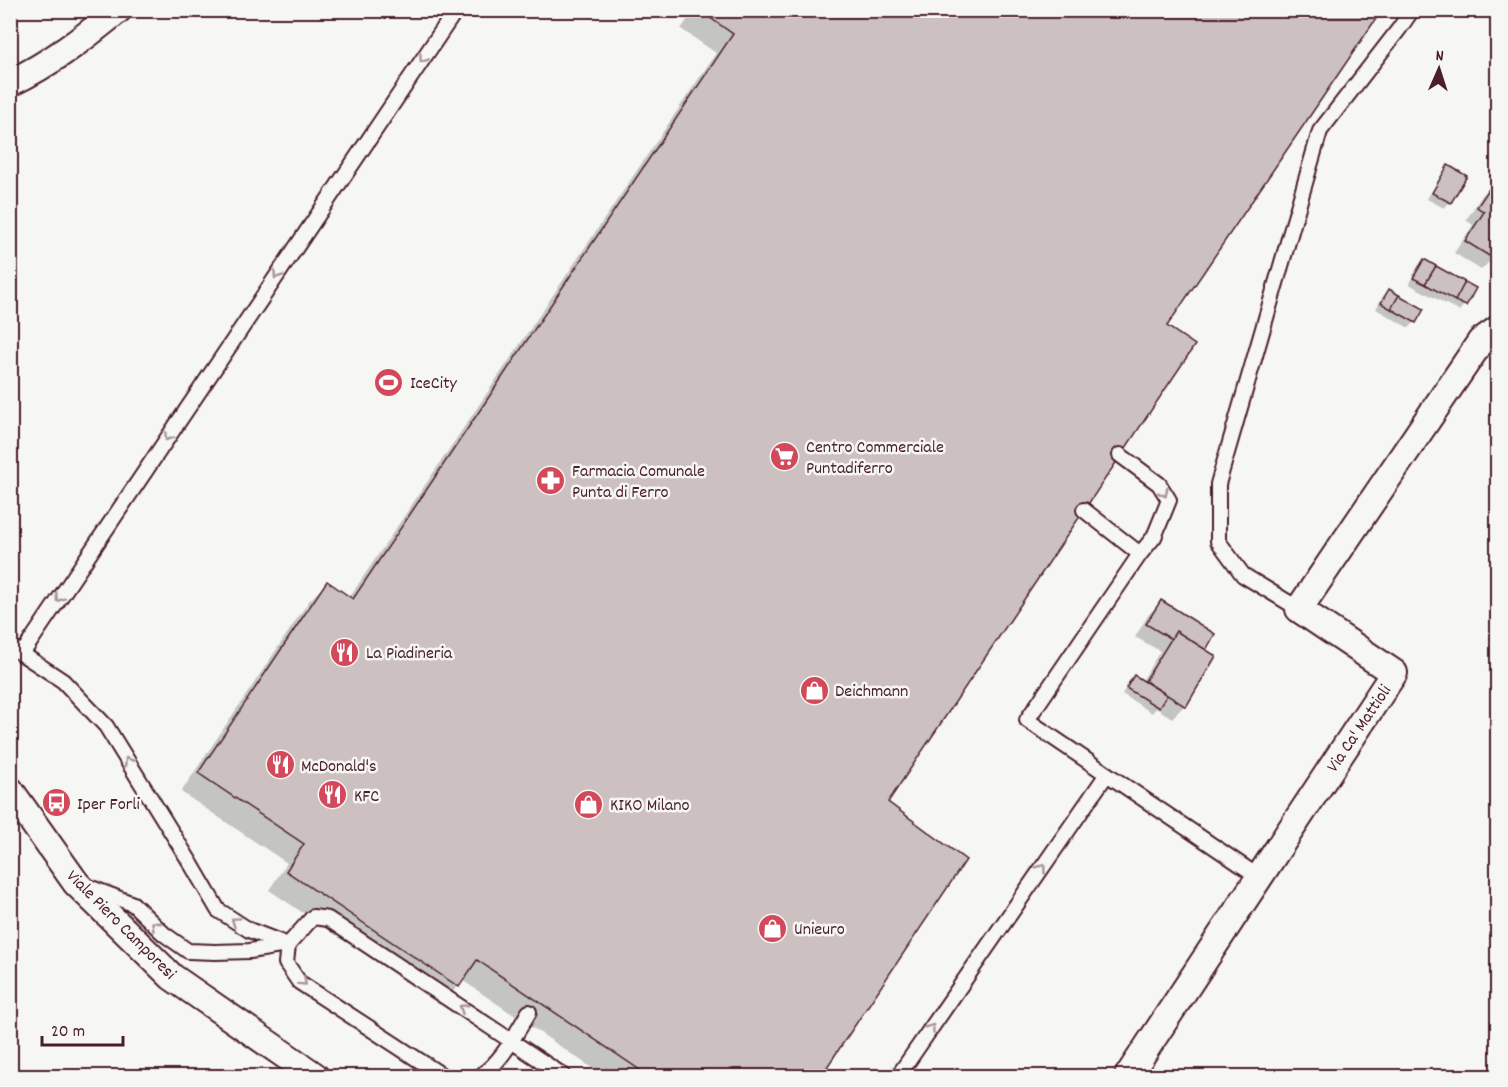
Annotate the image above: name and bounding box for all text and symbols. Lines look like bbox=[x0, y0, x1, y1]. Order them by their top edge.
north arrow bbox=[1409, 39, 1469, 99]
text: N bbox=[1435, 45, 1444, 68]
one-way arrow bbox=[419, 52, 430, 63]
one-way arrow bbox=[273, 268, 284, 279]
sports icon: IceCity bbox=[373, 366, 405, 398]
place label: IceCity bbox=[410, 372, 458, 397]
one-way arrow bbox=[164, 430, 175, 441]
place label: Centro Commerciale Puntadiferro bbox=[806, 436, 944, 482]
supermarket icon: Centro Commerciale Puntadiferro bbox=[769, 440, 801, 472]
place label: Farmacia Comunale Punta di Ferro bbox=[572, 460, 705, 506]
pharmacy icon: Farmacia Comunale Punta di Ferro bbox=[535, 464, 567, 496]
one-way arrow bbox=[1156, 487, 1168, 498]
one-way arrow bbox=[54, 592, 66, 602]
restaurant icon: La Piadineria bbox=[329, 636, 361, 668]
place label: La Piadineria bbox=[366, 642, 453, 667]
shop icon: Deichmann bbox=[798, 674, 830, 706]
place label: Deichmann bbox=[835, 680, 908, 705]
street label: Via Ca' Mattioli bbox=[1322, 681, 1399, 778]
restaurant icon: McDonald's bbox=[264, 749, 296, 781]
place label: McDonald's bbox=[301, 755, 377, 780]
one-way arrow bbox=[123, 757, 135, 767]
restaurant icon: KFC bbox=[317, 779, 349, 811]
place label: KFC bbox=[354, 785, 379, 810]
bus stop icon: Iper Forli bbox=[40, 787, 72, 819]
shop icon: KIKO Milano bbox=[573, 788, 605, 820]
place label: Iper Forli bbox=[77, 793, 140, 818]
place label: KIKO Milano bbox=[610, 794, 690, 819]
one-way arrow bbox=[1035, 863, 1046, 874]
street label: Viale Piero Camporesi bbox=[60, 865, 181, 986]
shop icon: Unieuro bbox=[757, 912, 789, 944]
one-way arrow bbox=[231, 917, 242, 928]
place label: Unieuro bbox=[794, 918, 845, 943]
one-way arrow bbox=[152, 921, 162, 932]
one-way arrow bbox=[296, 975, 306, 986]
one-way arrow bbox=[459, 1004, 470, 1015]
scale bar bbox=[42, 1009, 123, 1047]
text: 20 m bbox=[51, 1020, 85, 1045]
one-way arrow bbox=[924, 1024, 935, 1035]

